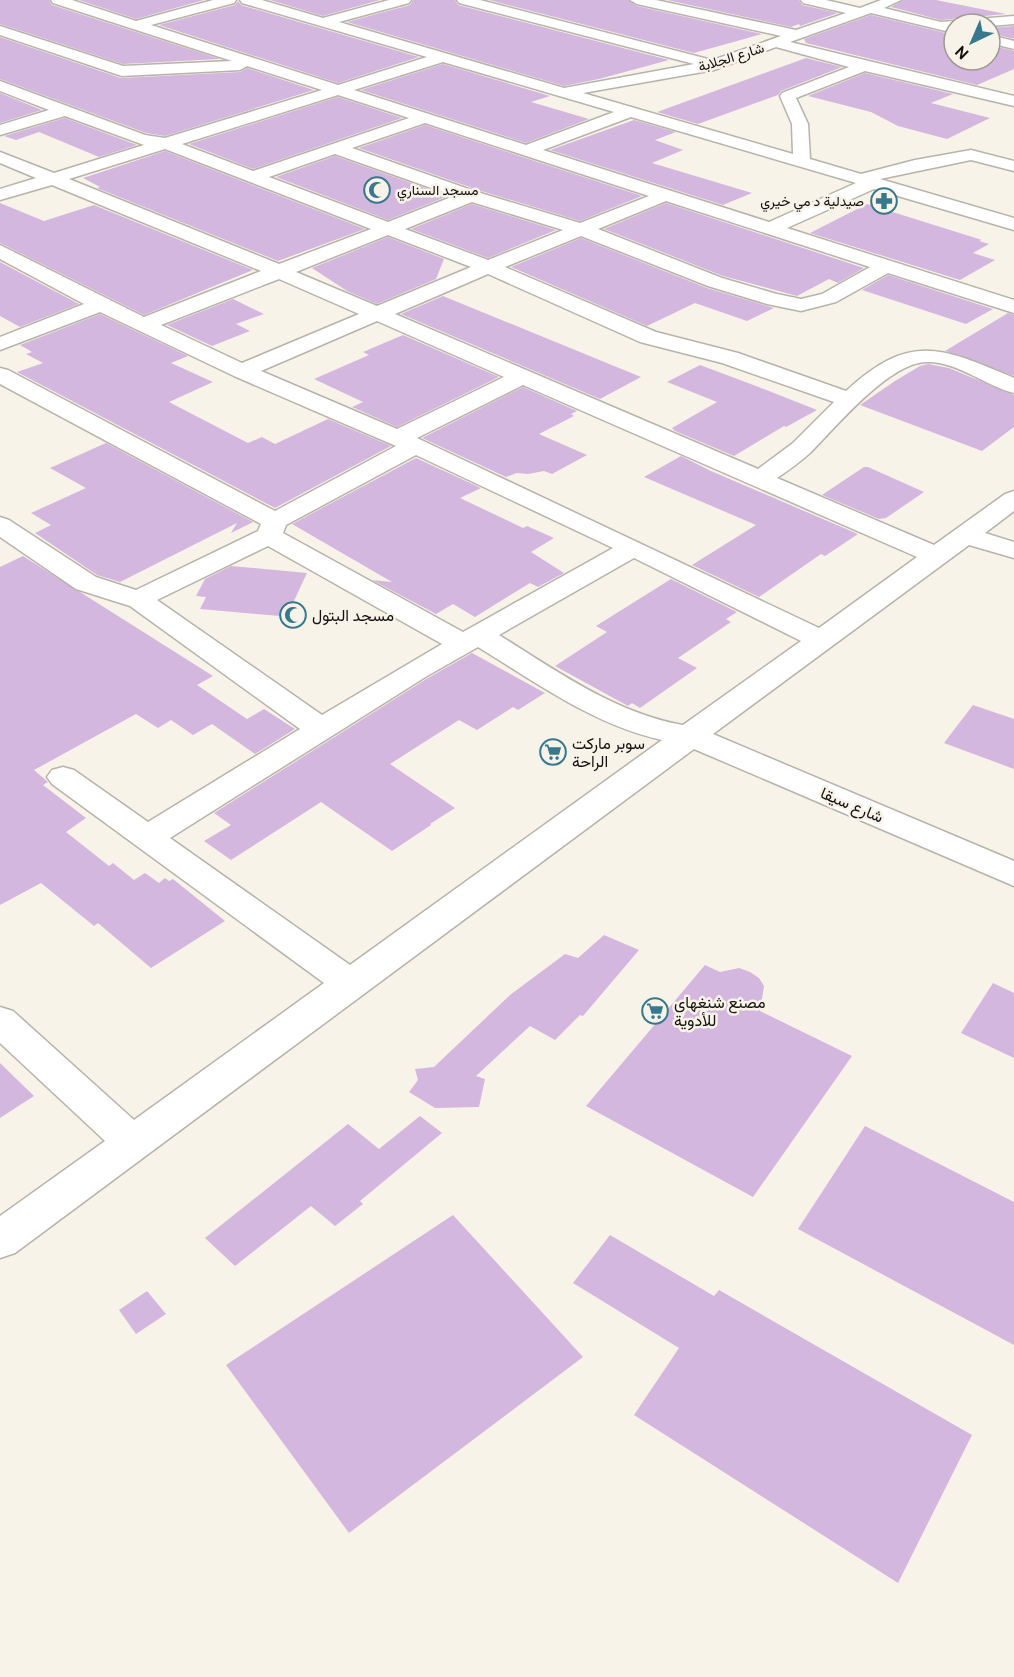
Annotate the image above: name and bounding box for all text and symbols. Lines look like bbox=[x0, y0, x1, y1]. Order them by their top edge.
north arrow bbox=[942, 12, 1002, 72]
street label: شارع الجلابة bbox=[696, 38, 767, 77]
text: N bbox=[951, 42, 973, 63]
mosque icon: مسجد السناري bbox=[362, 175, 392, 205]
place label: مسجد السناري bbox=[397, 181, 479, 202]
pharmacy icon: صيدلية د مي خيري bbox=[869, 186, 899, 216]
place label: صيدلية د مي خيري bbox=[760, 192, 864, 213]
mosque icon: مسجد البتول bbox=[278, 600, 308, 630]
place label: مسجد البتول bbox=[312, 606, 394, 626]
place label: سوبر ماركت الراحة bbox=[572, 734, 645, 772]
supermarket icon: سوبر ماركت الراحة bbox=[538, 737, 568, 767]
street label: شارع سيقا bbox=[817, 783, 886, 829]
place label: مصنع شنغهاي للأدوية bbox=[674, 993, 766, 1031]
supermarket icon: مصنع شنغهاي للأدوية bbox=[640, 996, 670, 1026]

